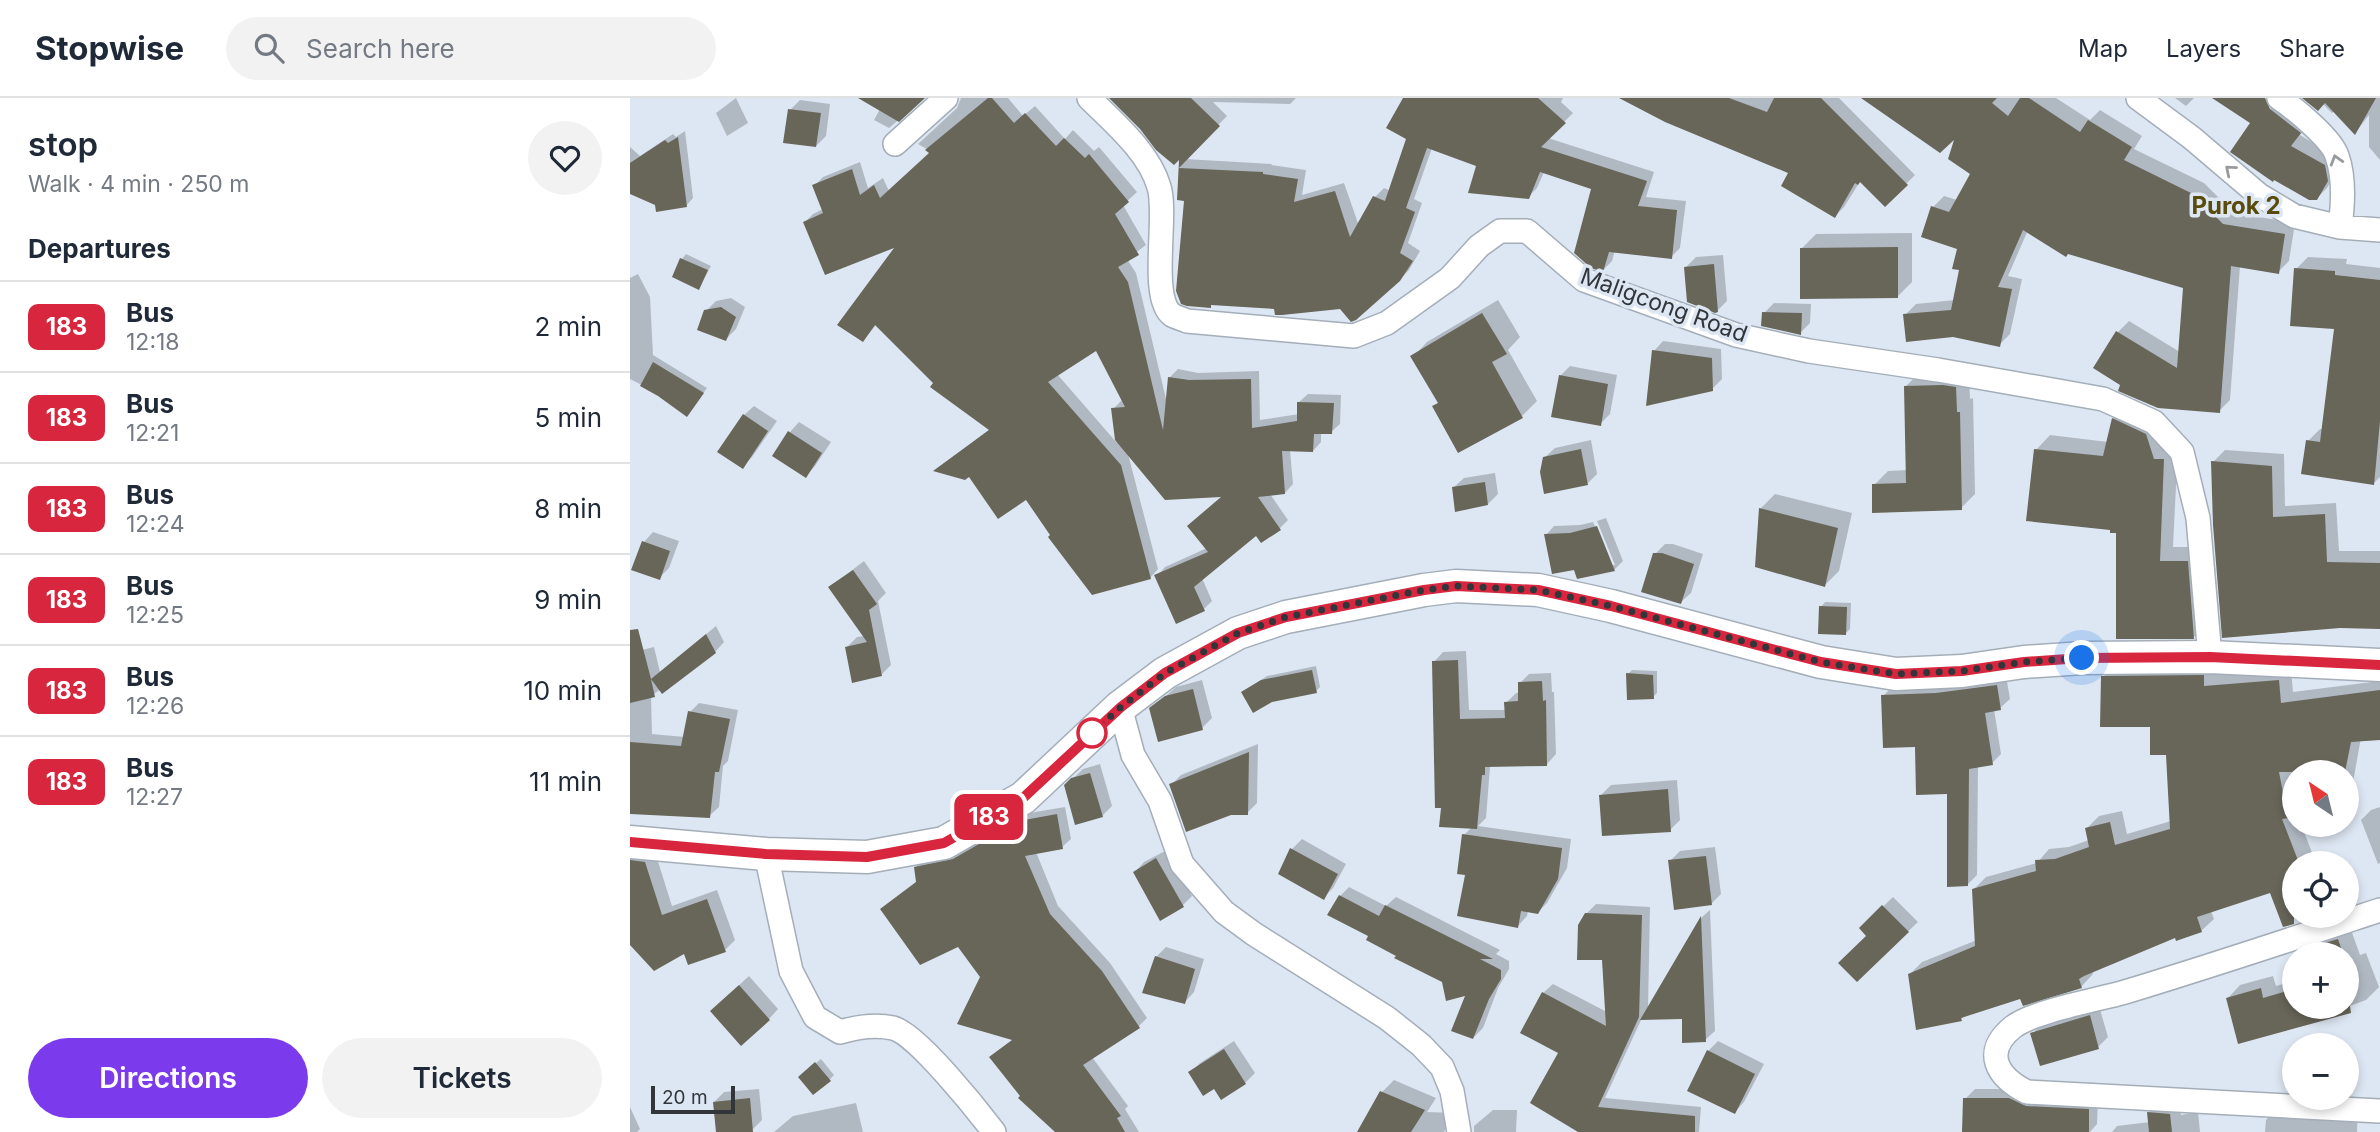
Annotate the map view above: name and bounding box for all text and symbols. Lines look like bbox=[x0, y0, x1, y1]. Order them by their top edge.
search box bbox=[226, 17, 716, 80]
text: Stopwise bbox=[35, 28, 184, 68]
icon: search bbox=[250, 29, 288, 67]
text: Search here bbox=[306, 33, 455, 64]
text: Map bbox=[2078, 34, 2128, 63]
text: Layers bbox=[2166, 34, 2241, 63]
text: Share bbox=[2279, 34, 2345, 63]
button: heart bbox=[528, 121, 602, 195]
text: stop bbox=[28, 124, 98, 164]
one-way arrow bbox=[2330, 155, 2345, 167]
one-way arrow bbox=[2226, 166, 2239, 178]
text: Walk · 4 min · 250 m bbox=[28, 170, 250, 198]
district label: Purok 2 bbox=[2191, 191, 2281, 220]
text: Departures bbox=[28, 233, 171, 264]
street label: Maligcong Road bbox=[1577, 262, 1751, 348]
text: Bus bbox=[126, 297, 174, 328]
text: 2 min bbox=[534, 311, 602, 342]
text: 183 bbox=[46, 312, 87, 341]
text: 12:18 bbox=[126, 328, 180, 356]
text: Bus bbox=[126, 388, 174, 419]
text: 5 min bbox=[534, 402, 602, 433]
text: 183 bbox=[46, 403, 87, 432]
text: 12:21 bbox=[126, 419, 179, 447]
text: Bus bbox=[126, 479, 174, 510]
text: 8 min bbox=[534, 493, 602, 524]
text: 183 bbox=[46, 494, 87, 523]
text: 12:24 bbox=[126, 510, 185, 538]
text: Bus bbox=[126, 570, 174, 601]
text: 9 min bbox=[534, 584, 602, 615]
text: 183 bbox=[46, 585, 87, 614]
text: 12:25 bbox=[126, 601, 184, 629]
your location bbox=[2064, 640, 2099, 675]
text: Bus bbox=[126, 661, 174, 692]
text: 10 min bbox=[523, 675, 602, 706]
text: 183 bbox=[46, 676, 87, 705]
text: 12:26 bbox=[126, 692, 184, 720]
unlabelled marker bbox=[1077, 718, 1107, 748]
text: Bus bbox=[126, 752, 174, 783]
north arrow bbox=[2282, 760, 2359, 836]
map controls bbox=[2282, 760, 2359, 1110]
text: 11 min bbox=[529, 766, 602, 797]
text: 183 bbox=[46, 767, 87, 796]
text: 12:27 bbox=[126, 783, 183, 811]
line badge: 183 bbox=[949, 794, 1029, 840]
text: 183 bbox=[968, 802, 1010, 831]
button: locate bbox=[2282, 851, 2359, 928]
button: + bbox=[2282, 942, 2359, 1019]
button: − bbox=[2282, 1033, 2359, 1110]
button: Directions bbox=[28, 1038, 308, 1118]
button: Tickets bbox=[322, 1038, 602, 1118]
scale bar bbox=[651, 1083, 735, 1115]
text: 20 m bbox=[662, 1086, 708, 1109]

